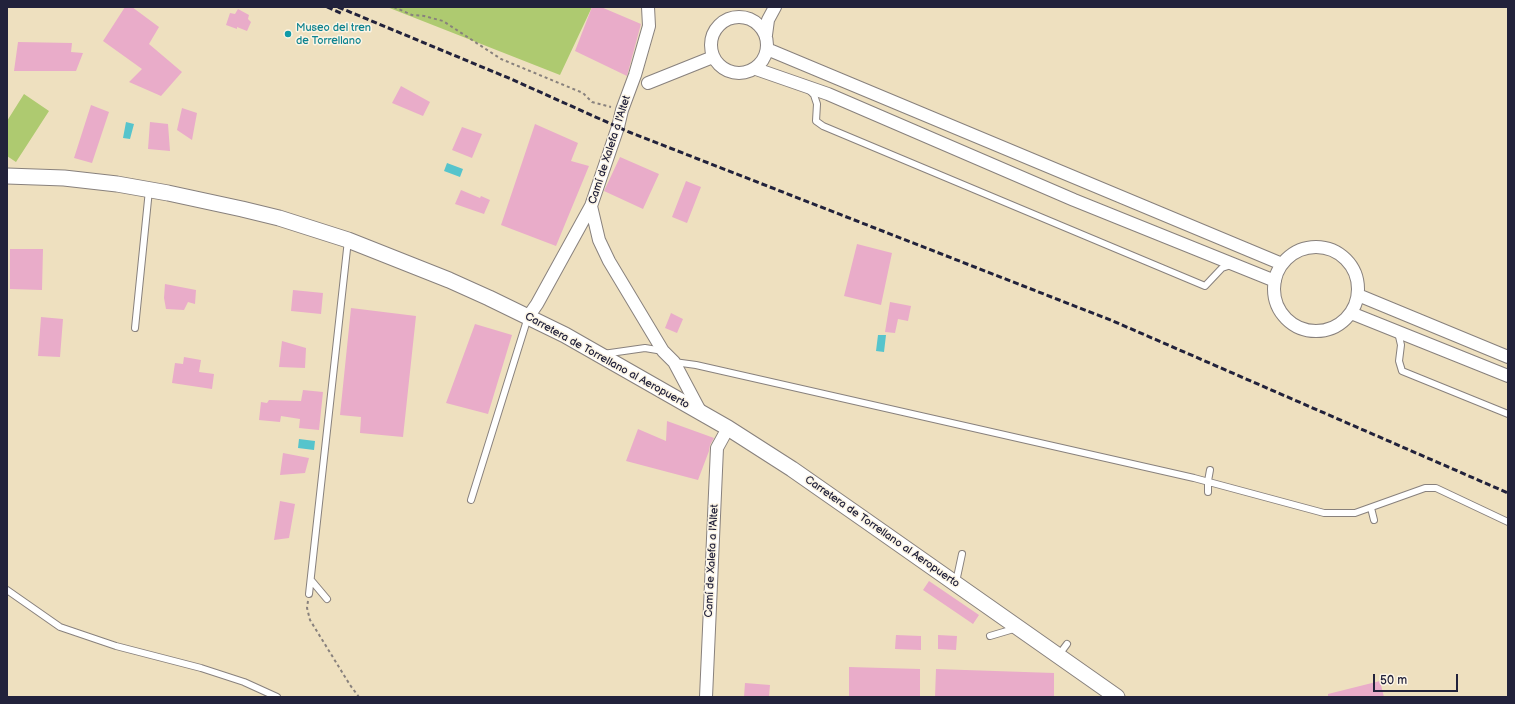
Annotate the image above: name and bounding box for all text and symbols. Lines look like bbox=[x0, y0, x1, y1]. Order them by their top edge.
place label: Museo del tren de Torrellano bbox=[296, 21, 371, 47]
marker: Museo del tren de Torrellano bbox=[283, 29, 293, 39]
street label: Camí de Xalefa a l'Altet bbox=[586, 94, 634, 206]
street label: Carretera de Torrellano al Aeropuerto bbox=[522, 310, 692, 412]
street label: Carretera de Torrellano al Aeropuerto bbox=[802, 473, 962, 591]
street label: Camí de Xalefa a l'Altet bbox=[702, 504, 722, 618]
scale bar bbox=[1375, 666, 1460, 692]
text: 50 m bbox=[1380, 673, 1407, 688]

